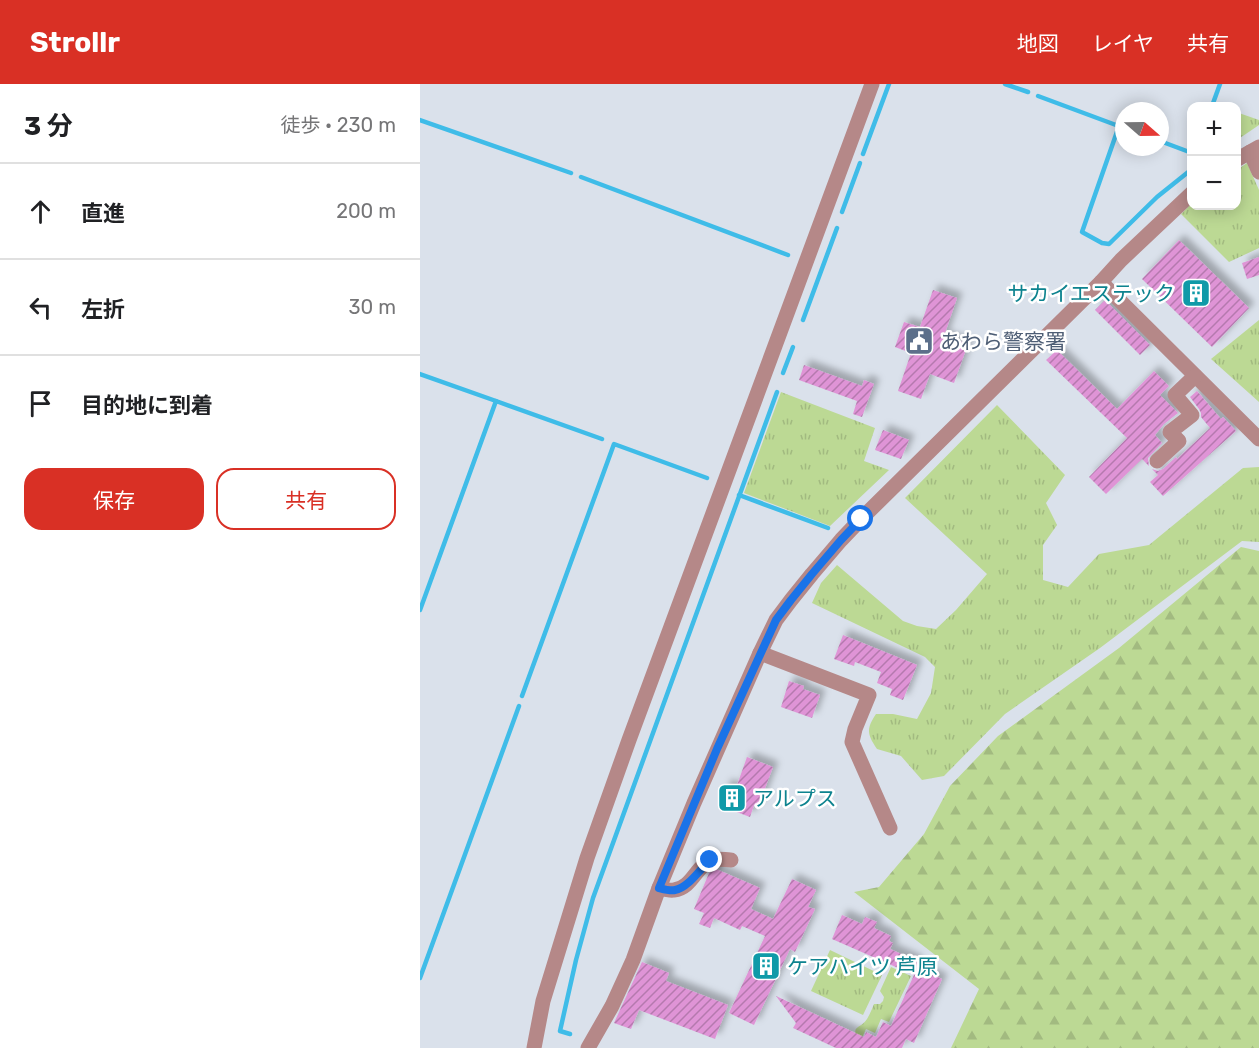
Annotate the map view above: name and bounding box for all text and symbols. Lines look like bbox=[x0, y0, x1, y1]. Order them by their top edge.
text: Strollr bbox=[30, 26, 120, 59]
text: 地図 bbox=[1017, 31, 1059, 56]
text: レイヤ bbox=[1092, 31, 1154, 56]
text: 共有 bbox=[1187, 31, 1229, 56]
north arrow bbox=[1115, 102, 1169, 156]
map controls bbox=[1187, 102, 1241, 210]
button: + bbox=[1187, 102, 1241, 156]
text: 3 分 bbox=[24, 111, 73, 142]
text: 徒歩 · 230 m bbox=[280, 113, 396, 137]
button: − bbox=[1187, 156, 1241, 210]
icon: ahead bbox=[24, 195, 57, 228]
text: 200 m bbox=[336, 199, 396, 223]
text: 直進 bbox=[81, 200, 125, 227]
building icon: サカイエステック bbox=[1180, 277, 1212, 309]
place label: サカイエステック bbox=[1007, 281, 1175, 306]
icon: left bbox=[24, 291, 57, 324]
text: 30 m bbox=[349, 295, 396, 319]
text: 左折 bbox=[81, 296, 125, 323]
public building icon: あわら警察署 bbox=[903, 325, 935, 357]
place label: あわら警察署 bbox=[940, 329, 1066, 354]
icon: arrive bbox=[24, 387, 57, 420]
text: 目的地に到着 bbox=[81, 392, 213, 419]
button: 保存 bbox=[24, 468, 204, 530]
button: 共有 bbox=[216, 468, 396, 530]
route start bbox=[847, 505, 873, 531]
building icon: アルプス bbox=[716, 782, 748, 814]
place label: アルプス bbox=[753, 786, 837, 811]
route end bbox=[696, 846, 722, 872]
building icon: ケアハイツ 芦原 bbox=[750, 950, 782, 982]
place label: ケアハイツ 芦原 bbox=[787, 954, 938, 979]

